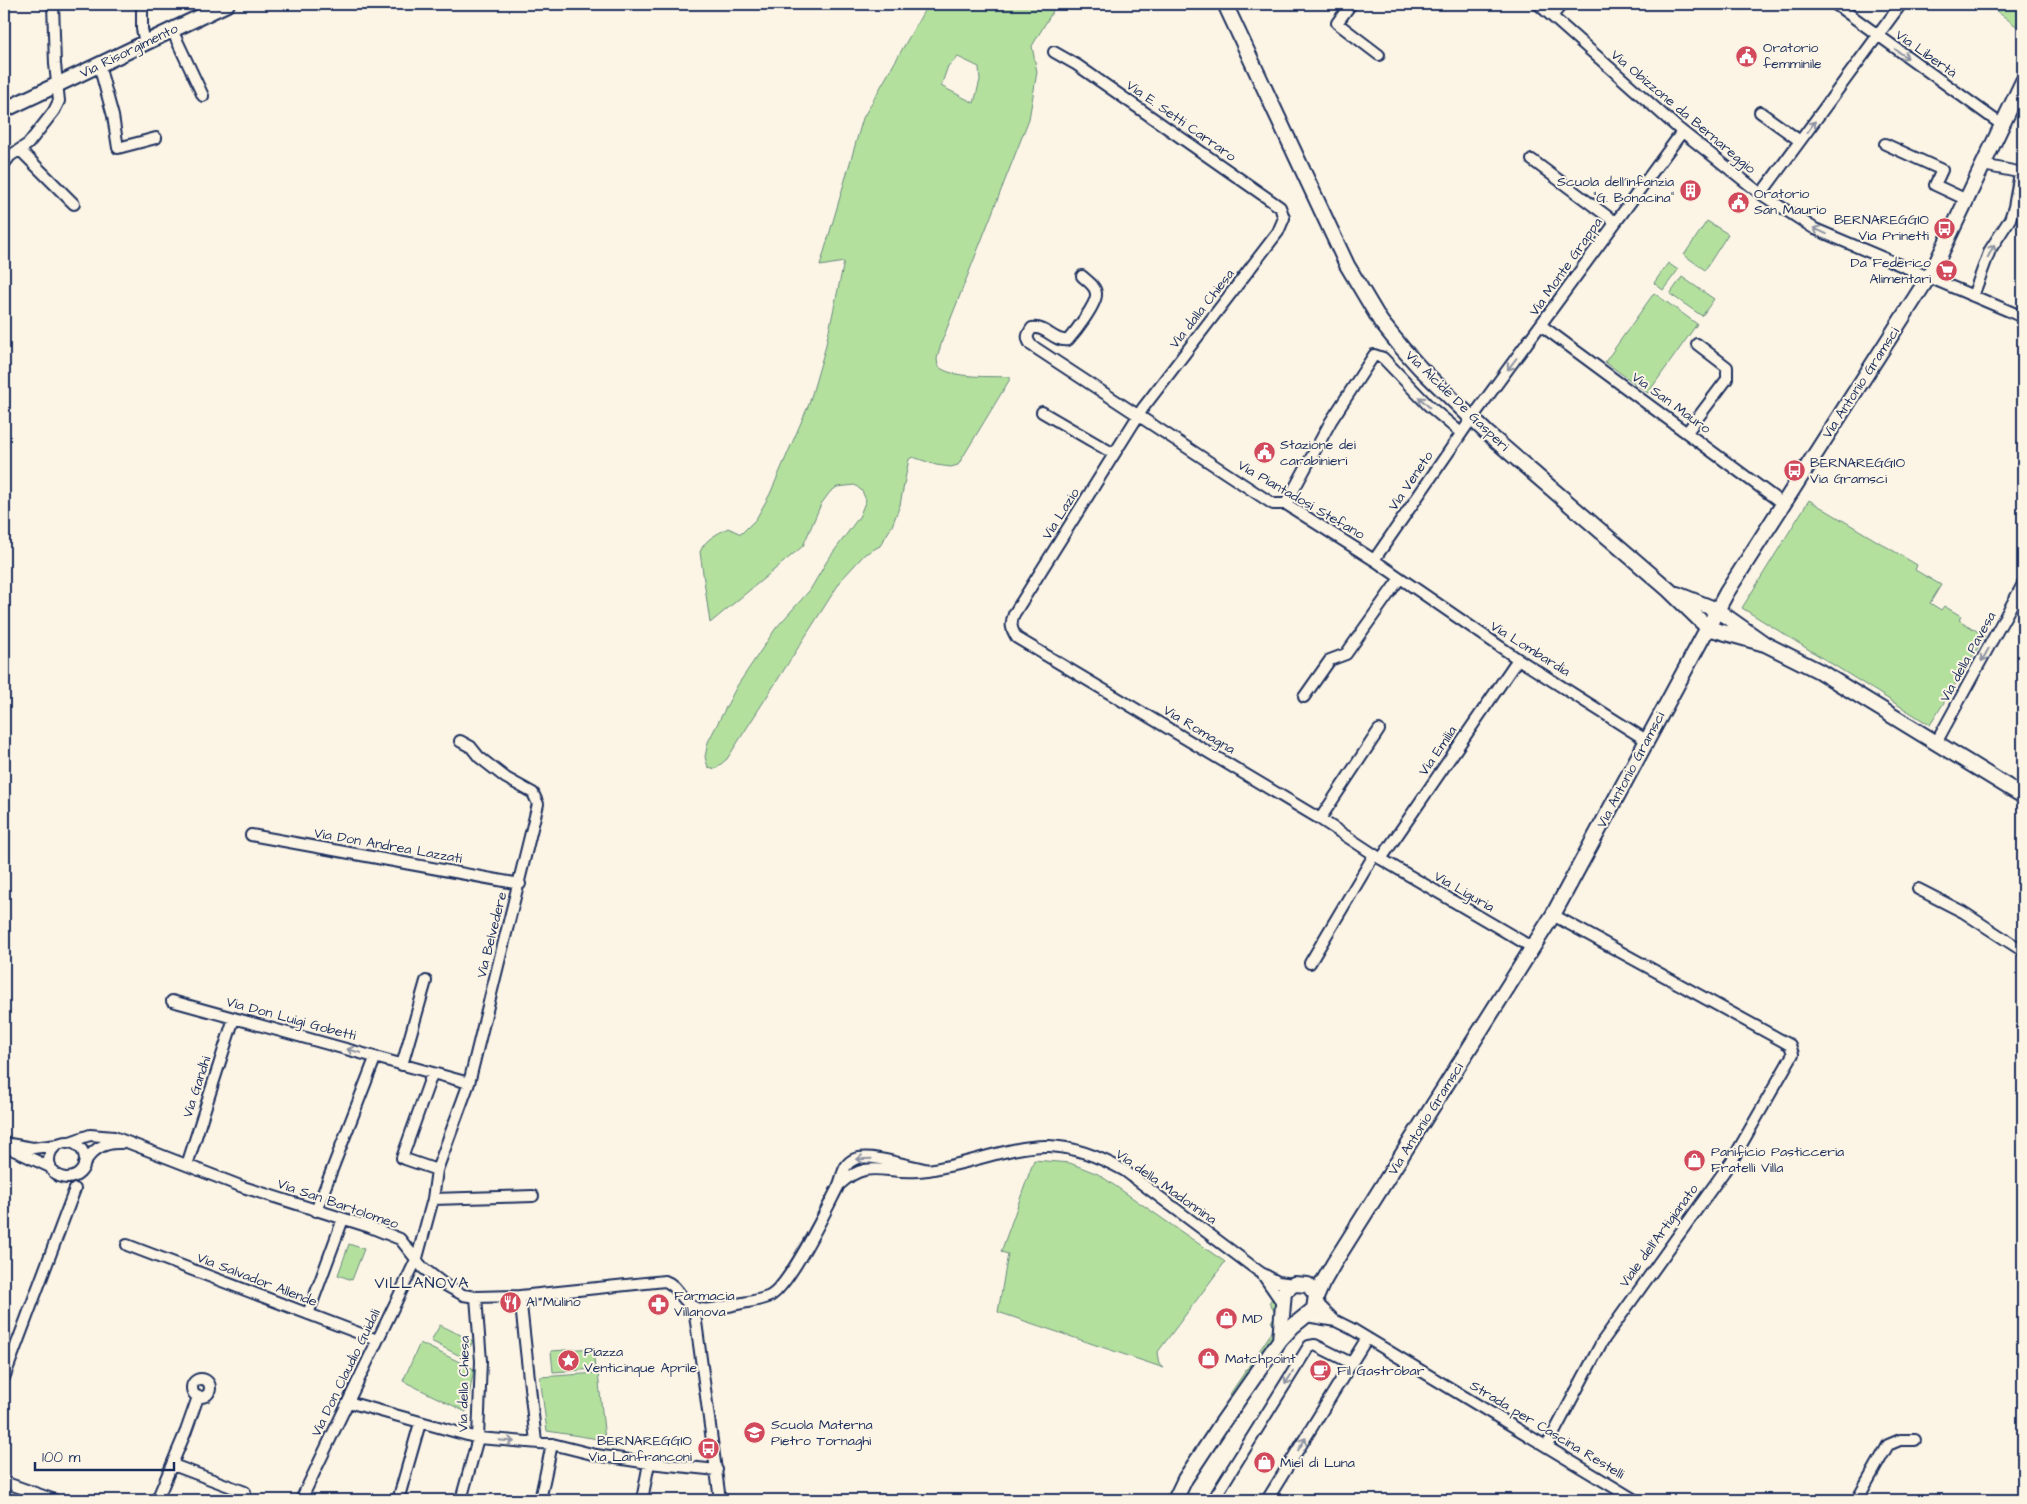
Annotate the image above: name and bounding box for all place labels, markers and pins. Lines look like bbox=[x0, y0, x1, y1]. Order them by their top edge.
place label: Oratorio femminile bbox=[1763, 38, 1822, 74]
public building icon: Oratorio femminile bbox=[1735, 44, 1759, 68]
place label: Scuola dell'infanzia "G. Bonacina" bbox=[1557, 172, 1674, 208]
building icon: Scuola dell'infanzia "G. Bonacina" bbox=[1678, 178, 1702, 202]
place label: Oratorio San Maurio bbox=[1754, 184, 1826, 220]
public building icon: Oratorio San Maurio bbox=[1726, 190, 1750, 214]
place label: BERNAREGGIO Via Prinetti bbox=[1834, 210, 1929, 246]
bus stop icon: BERNAREGGIO Via Prinetti bbox=[1933, 216, 1957, 240]
place label: Da Federico Alimentari bbox=[1851, 253, 1931, 289]
supermarket icon: Da Federico Alimentari bbox=[1935, 259, 1959, 283]
place label: Stazione dei carabinieri bbox=[1280, 435, 1356, 471]
public building icon: Stazione dei carabinieri bbox=[1252, 441, 1276, 465]
place label: BERNAREGGIO Via Gramsci bbox=[1810, 453, 1905, 489]
bus stop icon: BERNAREGGIO Via Gramsci bbox=[1782, 459, 1806, 483]
place label: Panificio Pasticceria Fratelli Villa bbox=[1711, 1142, 1844, 1178]
shop icon: Panificio Pasticceria Fratelli Villa bbox=[1683, 1148, 1707, 1172]
place label: Farmacia Villanova bbox=[674, 1286, 735, 1322]
restaurant icon: Al Mulino bbox=[498, 1290, 522, 1314]
place label: Al Mulino bbox=[526, 1292, 581, 1312]
pharmacy icon: Farmacia Villanova bbox=[646, 1292, 670, 1316]
shop icon: MD bbox=[1214, 1307, 1238, 1331]
place label: MD bbox=[1242, 1309, 1263, 1329]
place label: Piazza Venticinque Aprile bbox=[584, 1342, 697, 1378]
shop icon: Matchpoint bbox=[1197, 1347, 1221, 1371]
place icon: Piazza Venticinque Aprile bbox=[556, 1348, 580, 1372]
place label: Matchpoint bbox=[1225, 1349, 1296, 1369]
cafe icon: Fil Gastrobar bbox=[1309, 1359, 1333, 1383]
place label: Fil Gastrobar bbox=[1337, 1361, 1425, 1381]
place label: Scuola Materna Pietro Tornaghi bbox=[771, 1415, 873, 1451]
school or university icon: Scuola Materna Pietro Tornaghi bbox=[743, 1421, 767, 1445]
place label: BERNAREGGIO Via Lanfranconi bbox=[589, 1431, 692, 1467]
bus stop icon: BERNAREGGIO Via Lanfranconi bbox=[696, 1437, 720, 1461]
shop icon: Miel di Luna bbox=[1252, 1451, 1276, 1475]
place label: Miel di Luna bbox=[1280, 1453, 1355, 1473]

